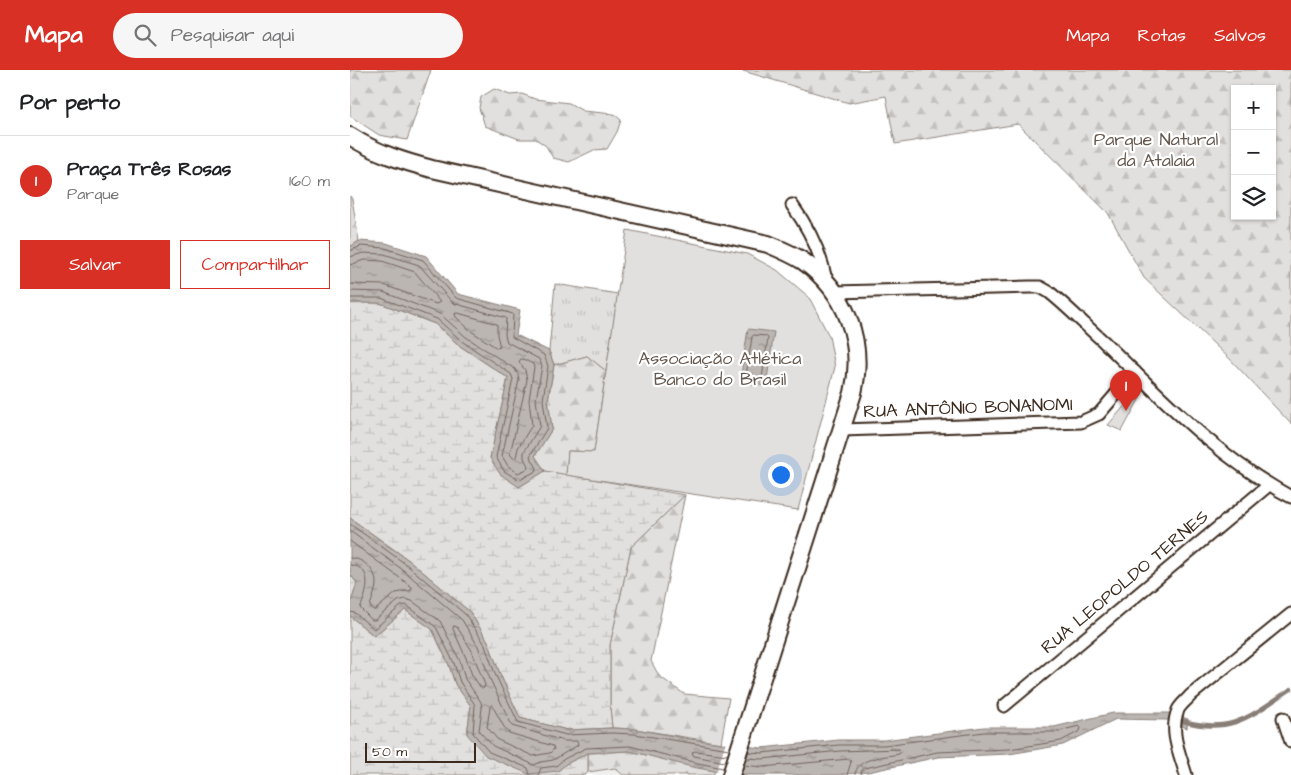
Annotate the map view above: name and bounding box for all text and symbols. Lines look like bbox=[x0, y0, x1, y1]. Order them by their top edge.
search box bbox=[113, 13, 463, 58]
text: Mapa bbox=[25, 18, 83, 52]
icon: search bbox=[131, 21, 159, 49]
text: Pesquisar aqui bbox=[171, 22, 294, 49]
text: Mapa bbox=[1066, 23, 1110, 48]
text: Rotas bbox=[1138, 23, 1186, 48]
text: Salvos bbox=[1214, 23, 1266, 48]
map controls bbox=[1231, 85, 1276, 220]
button: + bbox=[1231, 85, 1276, 130]
text: Por perto bbox=[20, 88, 120, 117]
park label: Parque Natural da Atalaia bbox=[1094, 127, 1219, 173]
button: − bbox=[1231, 130, 1276, 175]
text: Praça Três Rosas bbox=[67, 156, 231, 183]
text: 1 bbox=[35, 170, 37, 192]
text: 160 m bbox=[289, 170, 330, 192]
button: layers bbox=[1231, 175, 1276, 220]
text: Parque bbox=[67, 183, 119, 205]
button: Salvar bbox=[20, 240, 170, 289]
button: Compartilhar bbox=[180, 240, 330, 289]
park label: Associação Atlética Banco do Brasil bbox=[639, 346, 801, 392]
pin: 1 bbox=[1110, 370, 1142, 411]
street label: RUA ANTÔNIO BONANOMI bbox=[863, 392, 1073, 424]
your location bbox=[768, 462, 794, 488]
street label: RUA LEOPOLDO TERNES bbox=[1036, 504, 1214, 660]
scale bar bbox=[365, 740, 476, 763]
text: 50 m bbox=[372, 742, 407, 762]

